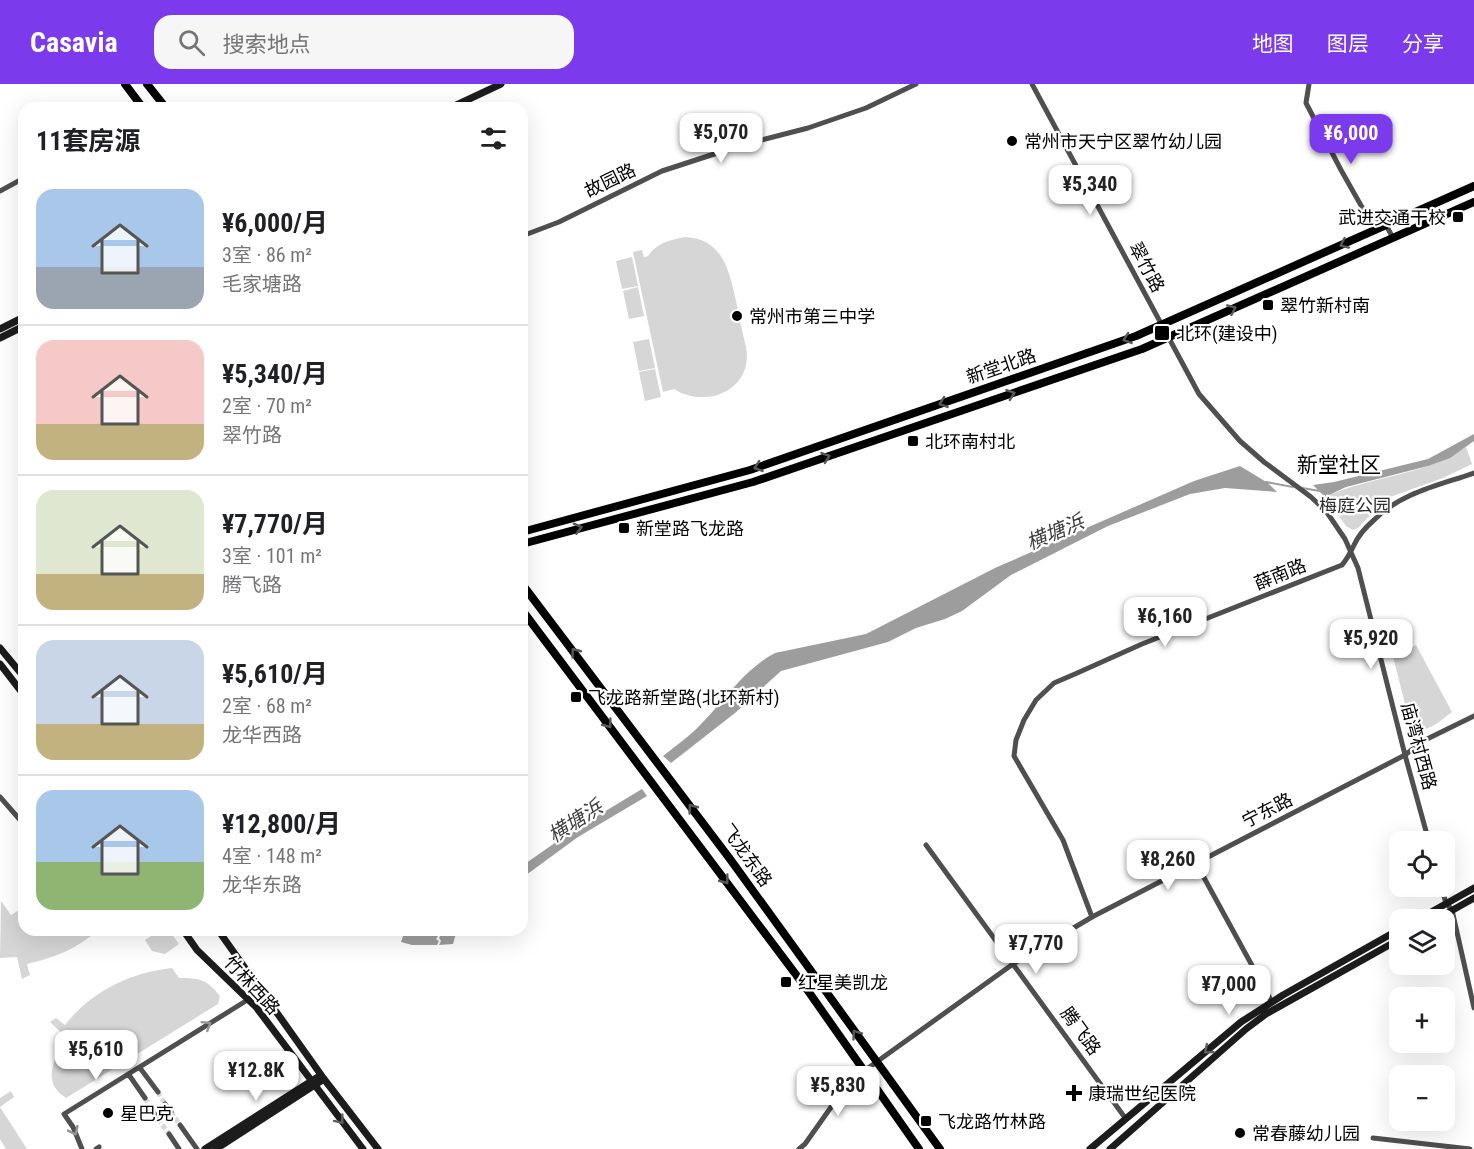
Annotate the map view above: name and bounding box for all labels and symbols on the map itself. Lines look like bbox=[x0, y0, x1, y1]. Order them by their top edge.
pin: ¥5,070 bbox=[672, 113, 770, 164]
pin: ¥6,000 bbox=[1302, 114, 1400, 165]
place label: 常州市天宁区翠竹幼儿园 bbox=[1024, 131, 1222, 152]
marker: 常州市天宁区翠竹幼儿园 bbox=[1005, 134, 1019, 148]
street label: 故园路 bbox=[581, 159, 639, 201]
pin: ¥5,340 bbox=[1041, 165, 1139, 216]
place label: 武进交通干校 bbox=[1338, 207, 1446, 228]
marker: 武进交通干校 bbox=[1451, 210, 1465, 224]
one-way arrow bbox=[1339, 236, 1350, 248]
street label: 翠竹路 bbox=[1125, 238, 1169, 296]
place label: 翠竹新村南 bbox=[1280, 295, 1370, 316]
marker: 翠竹新村南 bbox=[1261, 298, 1275, 312]
one-way arrow bbox=[1225, 304, 1236, 316]
place label: 常州市第三中学 bbox=[749, 306, 875, 327]
marker: 常州市第三中学 bbox=[730, 309, 744, 323]
place label: 北环(建设中) bbox=[1176, 323, 1277, 345]
marker: 北环(建设中) bbox=[1153, 324, 1171, 342]
one-way arrow bbox=[1122, 332, 1133, 345]
street label: 新堂北路 bbox=[964, 344, 1038, 388]
one-way arrow bbox=[1005, 389, 1016, 401]
one-way arrow bbox=[938, 396, 949, 409]
place label: 北环南村北 bbox=[925, 431, 1015, 452]
marker: 北环南村北 bbox=[906, 434, 920, 448]
one-way arrow bbox=[820, 452, 831, 465]
district label: 新堂社区 bbox=[1297, 453, 1381, 477]
one-way arrow bbox=[753, 460, 764, 473]
park label: 梅庭公园 bbox=[1319, 495, 1391, 516]
water label: 横塘浜 bbox=[1023, 508, 1089, 555]
place label: 新堂路飞龙路 bbox=[636, 518, 744, 539]
marker: 新堂路飞龙路 bbox=[617, 521, 631, 535]
one-way arrow bbox=[573, 522, 583, 535]
street label: 薛南路 bbox=[1251, 554, 1309, 594]
pin: ¥6,160 bbox=[1116, 597, 1214, 648]
pin: ¥5,920 bbox=[1322, 619, 1420, 670]
one-way arrow bbox=[571, 648, 582, 659]
place label: 飞龙路新堂路(北环新村) bbox=[588, 687, 779, 709]
marker: 飞龙路新堂路(北环新村) bbox=[569, 690, 583, 704]
street label: 庙湾村西路 bbox=[1397, 700, 1441, 792]
one-way arrow bbox=[600, 718, 611, 729]
street label: 宁东路 bbox=[1238, 788, 1296, 832]
water label: 横塘浜 bbox=[543, 794, 608, 847]
one-way arrow bbox=[688, 804, 699, 815]
street label: 飞龙东路 bbox=[717, 820, 777, 890]
pin: ¥8,260 bbox=[1119, 840, 1217, 891]
one-way arrow bbox=[718, 873, 729, 884]
pin: ¥7,770 bbox=[987, 924, 1085, 975]
street label: 竹林西路 bbox=[220, 952, 284, 1018]
pin: ¥7,000 bbox=[1180, 965, 1278, 1016]
place label: 红星美凯龙 bbox=[798, 972, 888, 993]
marker: 红星美凯龙 bbox=[779, 975, 793, 989]
street label: 腾飞路 bbox=[1057, 1003, 1105, 1059]
one-way arrow bbox=[201, 1021, 211, 1033]
pin: ¥5,610 bbox=[47, 1030, 145, 1081]
one-way arrow bbox=[852, 1030, 863, 1041]
one-way arrow bbox=[1204, 1042, 1215, 1053]
pin: ¥12.8K bbox=[207, 1051, 305, 1102]
pin: ¥5,830 bbox=[789, 1066, 887, 1117]
place label: 康瑞世纪医院 bbox=[1088, 1083, 1196, 1104]
marker: 康瑞世纪医院 bbox=[1065, 1084, 1083, 1102]
place label: 星巴克 bbox=[120, 1103, 174, 1124]
marker: 星巴克 bbox=[101, 1106, 115, 1120]
place label: 飞龙路竹林路 bbox=[938, 1111, 1046, 1132]
one-way arrow bbox=[333, 1113, 344, 1124]
marker: 飞龙路竹林路 bbox=[919, 1114, 933, 1128]
place label: 常春藤幼儿园 bbox=[1252, 1123, 1360, 1144]
one-way arrow bbox=[67, 1125, 79, 1136]
marker: 常春藤幼儿园 bbox=[1233, 1126, 1247, 1140]

